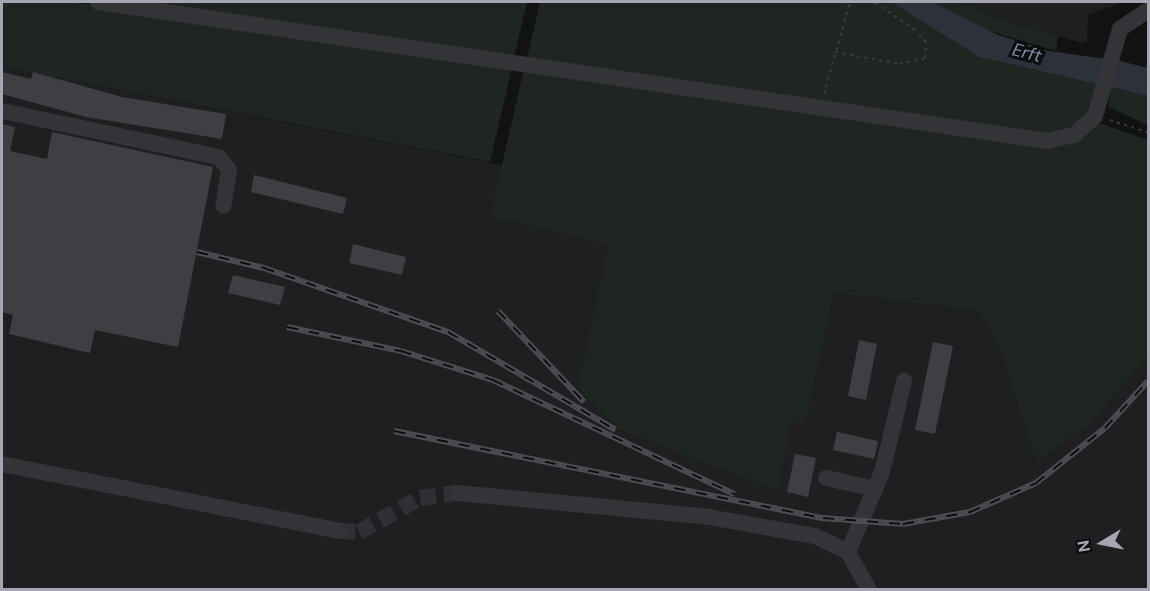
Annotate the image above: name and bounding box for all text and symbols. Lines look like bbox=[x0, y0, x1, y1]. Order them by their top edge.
water label: Erft bbox=[1010, 39, 1044, 67]
north arrow bbox=[1072, 513, 1132, 573]
text: N bbox=[1072, 539, 1095, 554]

